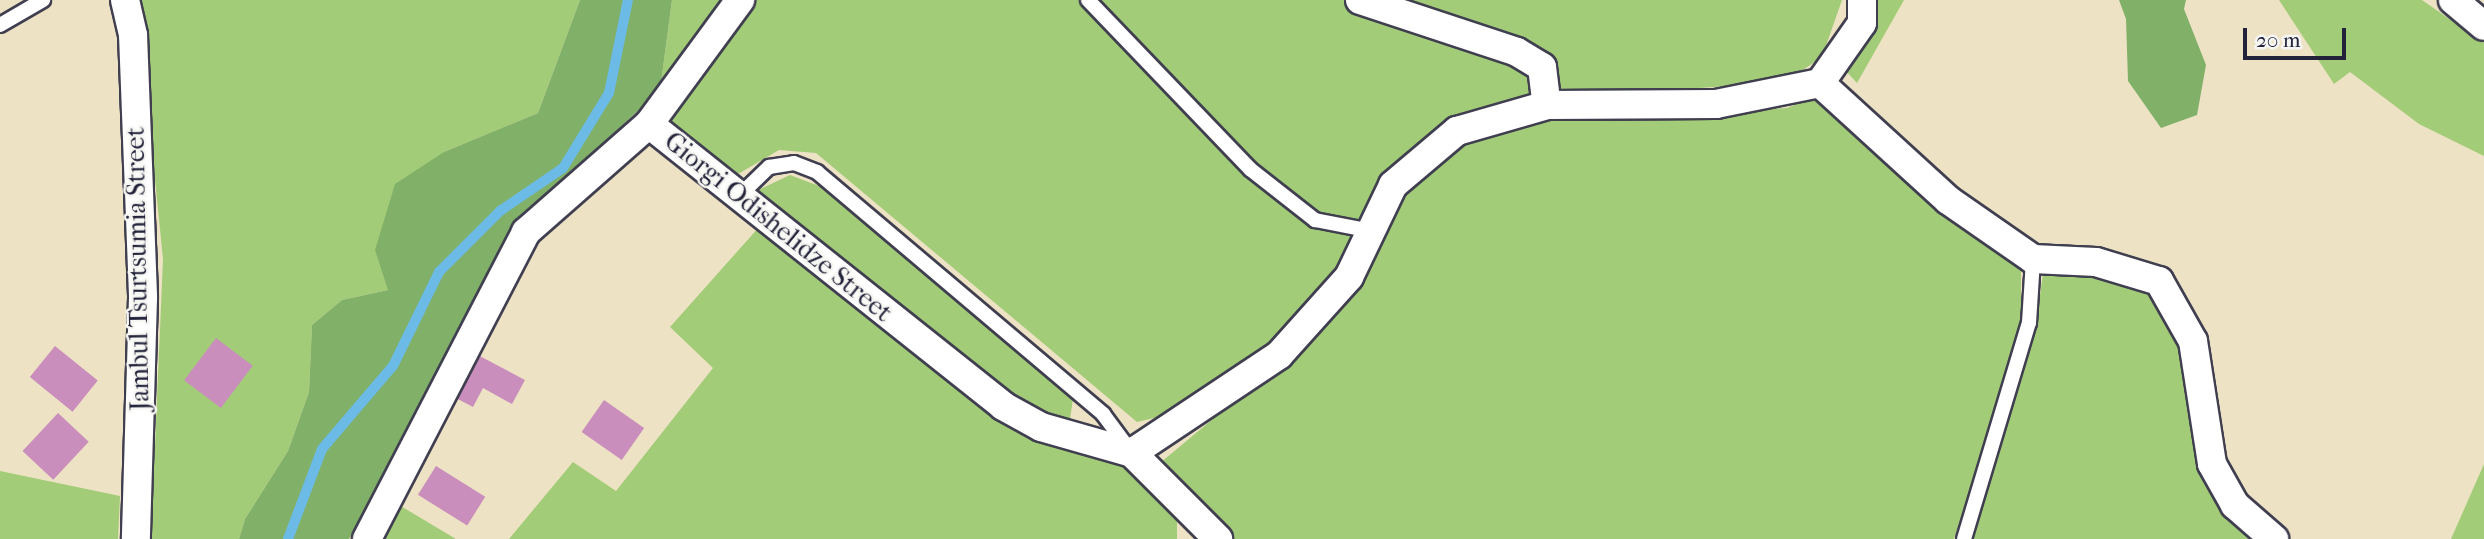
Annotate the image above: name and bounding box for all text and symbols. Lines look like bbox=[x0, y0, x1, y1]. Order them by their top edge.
scale bar bbox=[2246, 14, 2349, 58]
text: 20 m bbox=[2256, 28, 2300, 52]
street label: Giorgi Odishelidze Street bbox=[658, 126, 898, 328]
street label: Jambul Tsurtsumia Street bbox=[120, 127, 156, 411]

